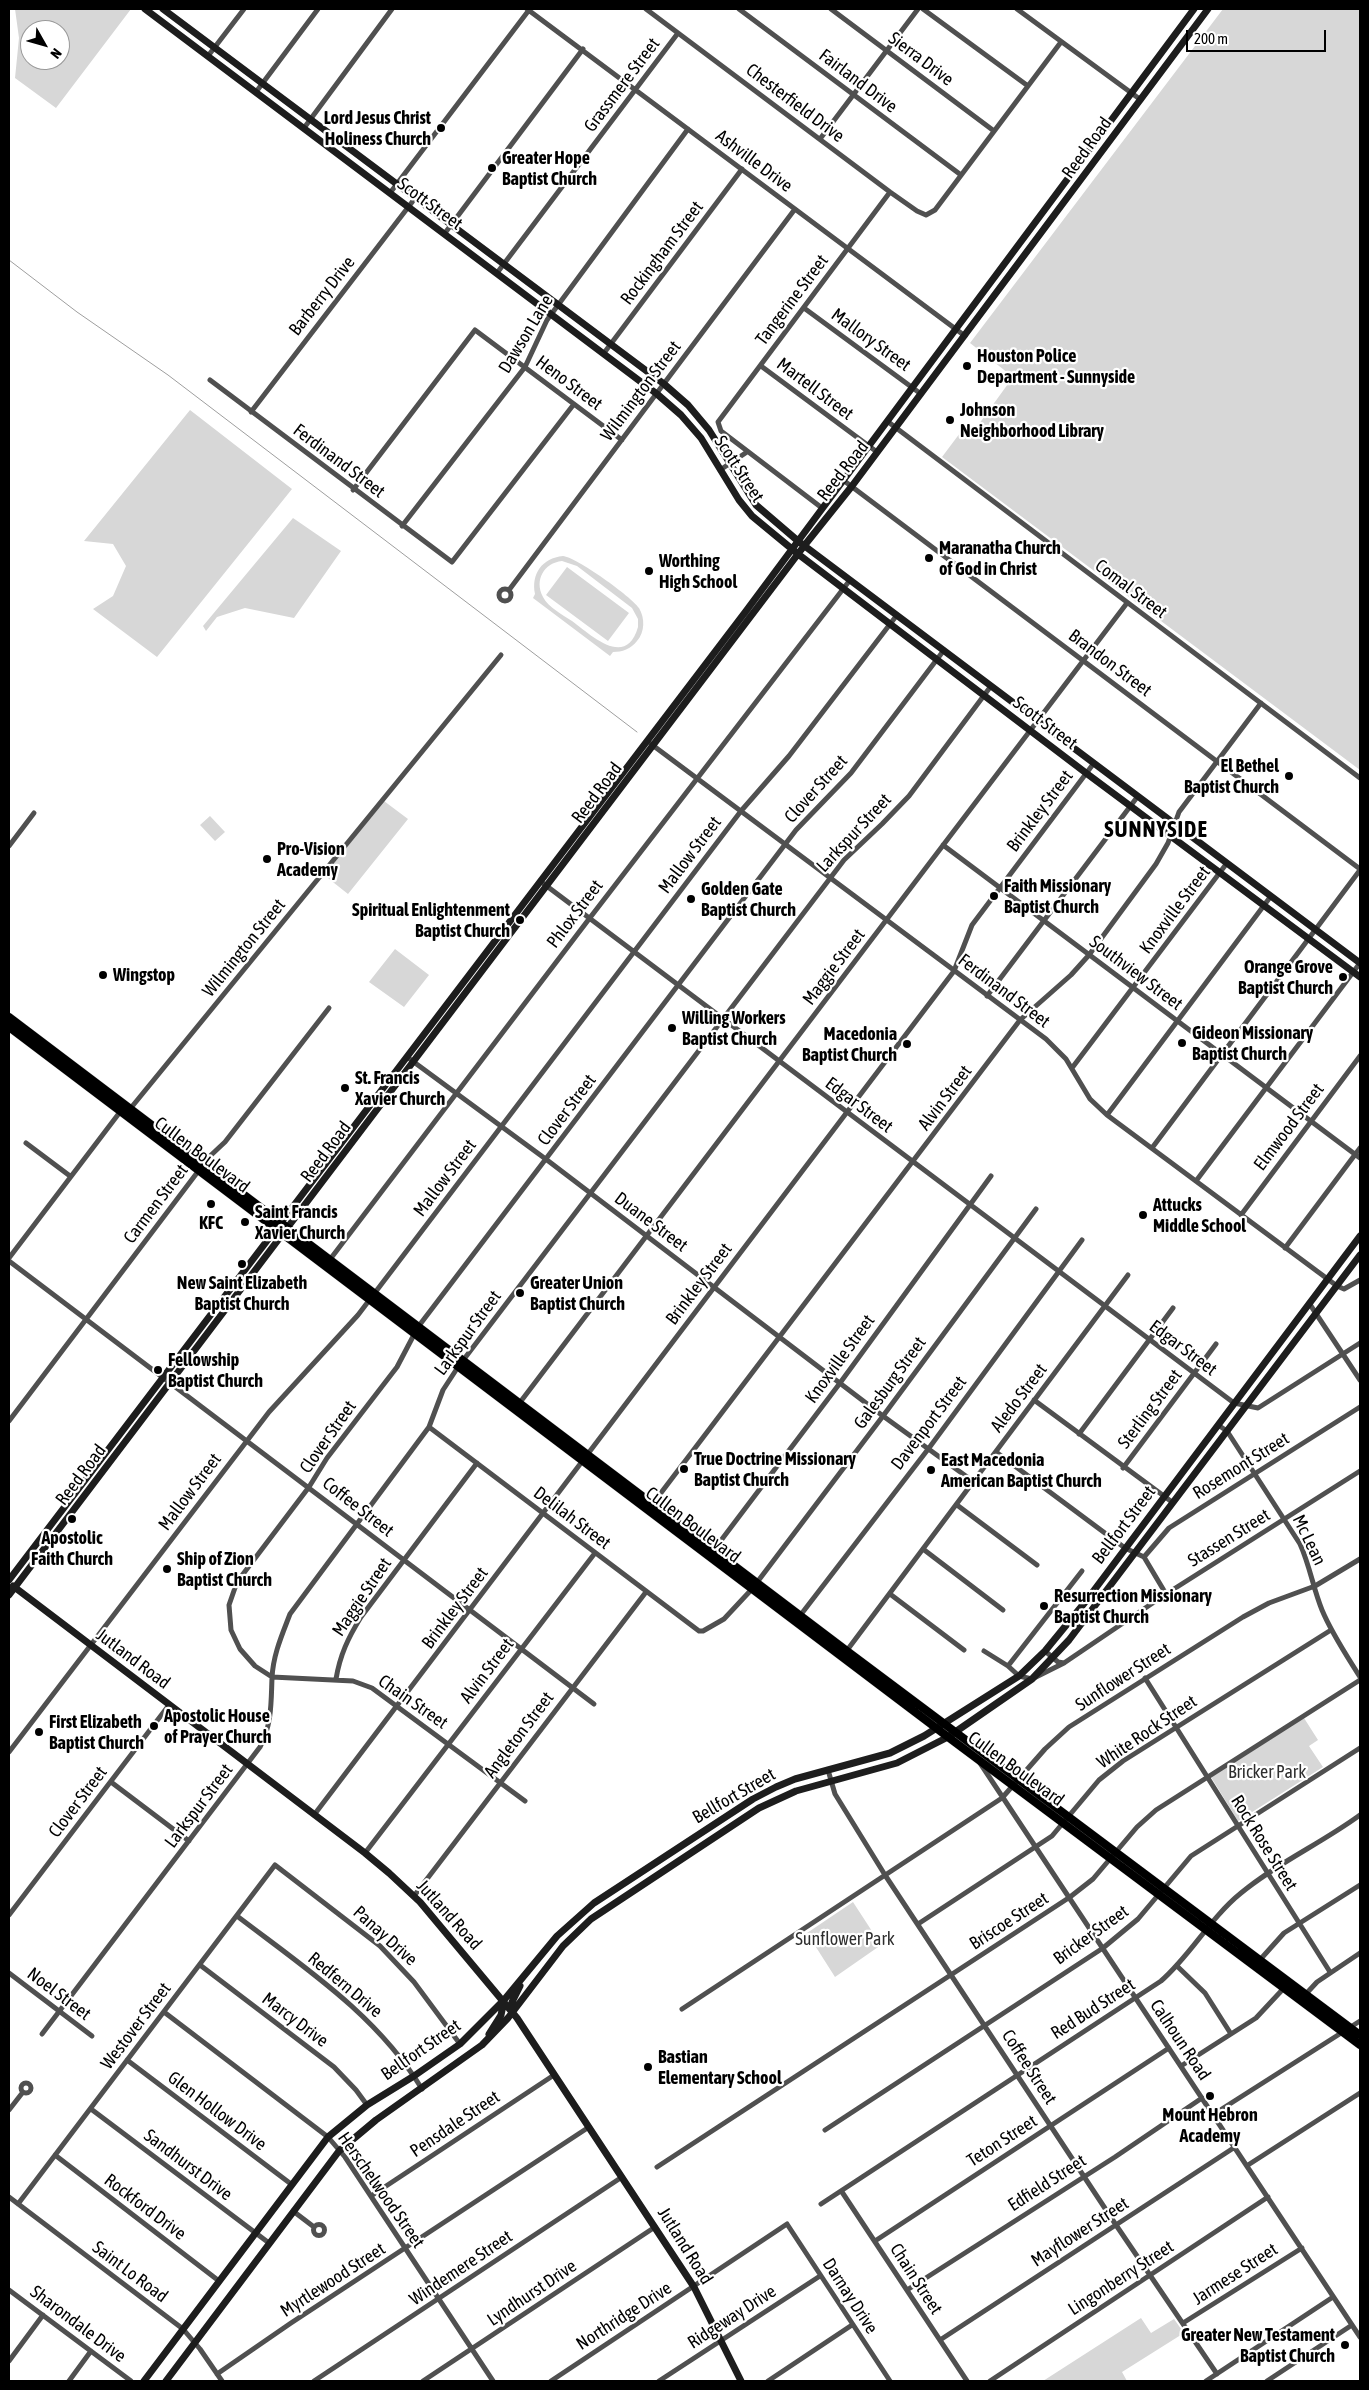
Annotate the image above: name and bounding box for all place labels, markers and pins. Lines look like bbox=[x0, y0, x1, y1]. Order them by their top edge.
place label: Lord Jesus Christ Holiness Church bbox=[324, 107, 431, 150]
marker: Lord Jesus Christ Holiness Church bbox=[435, 122, 447, 134]
place label: Greater Hope Baptist Church bbox=[502, 147, 597, 190]
marker: Greater Hope Baptist Church bbox=[486, 162, 498, 174]
place label: Houston Police Department - Sunnyside bbox=[977, 345, 1135, 388]
marker: Houston Police Department - Sunnyside bbox=[961, 360, 973, 372]
place label: Johnson Neighborhood Library bbox=[960, 399, 1104, 442]
marker: Johnson Neighborhood Library bbox=[944, 414, 956, 426]
place label: Maranatha Church of God in Christ bbox=[939, 537, 1061, 580]
place label: Worthing High School bbox=[659, 550, 737, 592]
marker: Maranatha Church of God in Christ bbox=[923, 552, 935, 564]
marker: Worthing High School bbox=[643, 565, 655, 577]
place label: El Bethel Baptist Church bbox=[1184, 755, 1279, 798]
marker: El Bethel Baptist Church bbox=[1283, 770, 1295, 782]
place label: Pro-Vision Academy bbox=[277, 838, 345, 881]
marker: Pro-Vision Academy bbox=[261, 853, 273, 865]
place label: Faith Missionary Baptist Church bbox=[1004, 875, 1111, 918]
place label: Golden Gate Baptist Church bbox=[701, 878, 796, 921]
marker: Faith Missionary Baptist Church bbox=[988, 890, 1000, 902]
marker: Golden Gate Baptist Church bbox=[685, 893, 697, 905]
place label: Spiritual Enlightenment Baptist Church bbox=[352, 899, 510, 942]
marker: Spiritual Enlightenment Baptist Church bbox=[514, 914, 526, 926]
place label: Orange Grove Baptist Church bbox=[1238, 956, 1333, 999]
place label: Wingstop bbox=[113, 964, 175, 986]
marker: Wingstop bbox=[97, 969, 109, 981]
marker: Orange Grove Baptist Church bbox=[1337, 971, 1349, 983]
place label: Willing Workers Baptist Church bbox=[682, 1007, 785, 1050]
marker: Willing Workers Baptist Church bbox=[666, 1022, 678, 1034]
place label: Gideon Missionary Baptist Church bbox=[1192, 1022, 1313, 1064]
place label: Macedonia Baptist Church bbox=[802, 1023, 897, 1066]
marker: Gideon Missionary Baptist Church bbox=[1176, 1037, 1188, 1049]
marker: Macedonia Baptist Church bbox=[901, 1038, 913, 1050]
place label: St. Francis Xavier Church bbox=[355, 1067, 445, 1110]
marker: St. Francis Xavier Church bbox=[339, 1082, 351, 1094]
place label: Attucks Middle School bbox=[1153, 1194, 1246, 1236]
marker: KFC bbox=[205, 1198, 217, 1210]
place label: Saint Francis Xavier Church bbox=[255, 1201, 345, 1244]
marker: Attucks Middle School bbox=[1137, 1209, 1149, 1221]
place label: KFC bbox=[199, 1212, 223, 1234]
marker: Saint Francis Xavier Church bbox=[239, 1216, 251, 1228]
marker: New Saint Elizabeth Baptist Church bbox=[236, 1258, 248, 1270]
place label: New Saint Elizabeth Baptist Church bbox=[177, 1272, 307, 1315]
place label: Greater Union Baptist Church bbox=[530, 1272, 625, 1315]
marker: Greater Union Baptist Church bbox=[514, 1287, 526, 1299]
place label: Fellowship Baptist Church bbox=[168, 1349, 263, 1392]
marker: Fellowship Baptist Church bbox=[152, 1364, 164, 1376]
place label: True Doctrine Missionary Baptist Church bbox=[694, 1448, 856, 1490]
place label: East Macedonia American Baptist Church bbox=[941, 1449, 1102, 1492]
marker: True Doctrine Missionary Baptist Church bbox=[678, 1463, 690, 1475]
marker: East Macedonia American Baptist Church bbox=[925, 1464, 937, 1476]
marker: Apostolic Faith Church bbox=[66, 1513, 78, 1525]
place label: Apostolic Faith Church bbox=[31, 1527, 113, 1570]
place label: Ship of Zion Baptist Church bbox=[177, 1548, 272, 1590]
marker: Ship of Zion Baptist Church bbox=[161, 1563, 173, 1575]
place label: Resurrection Missionary Baptist Church bbox=[1054, 1585, 1212, 1628]
marker: Resurrection Missionary Baptist Church bbox=[1038, 1600, 1050, 1612]
place label: Apostolic House of Prayer Church bbox=[164, 1705, 271, 1748]
place label: First Elizabeth Baptist Church bbox=[49, 1711, 144, 1754]
marker: Apostolic House of Prayer Church bbox=[148, 1720, 160, 1732]
marker: First Elizabeth Baptist Church bbox=[33, 1726, 45, 1738]
place label: Bastian Elementary School bbox=[658, 2046, 782, 2088]
marker: Bastian Elementary School bbox=[642, 2061, 654, 2073]
marker: Mount Hebron Academy bbox=[1204, 2090, 1216, 2102]
place label: Mount Hebron Academy bbox=[1162, 2104, 1258, 2146]
place label: Greater New Testament Baptist Church bbox=[1181, 2324, 1335, 2366]
marker: Greater New Testament Baptist Church bbox=[1339, 2339, 1351, 2351]

